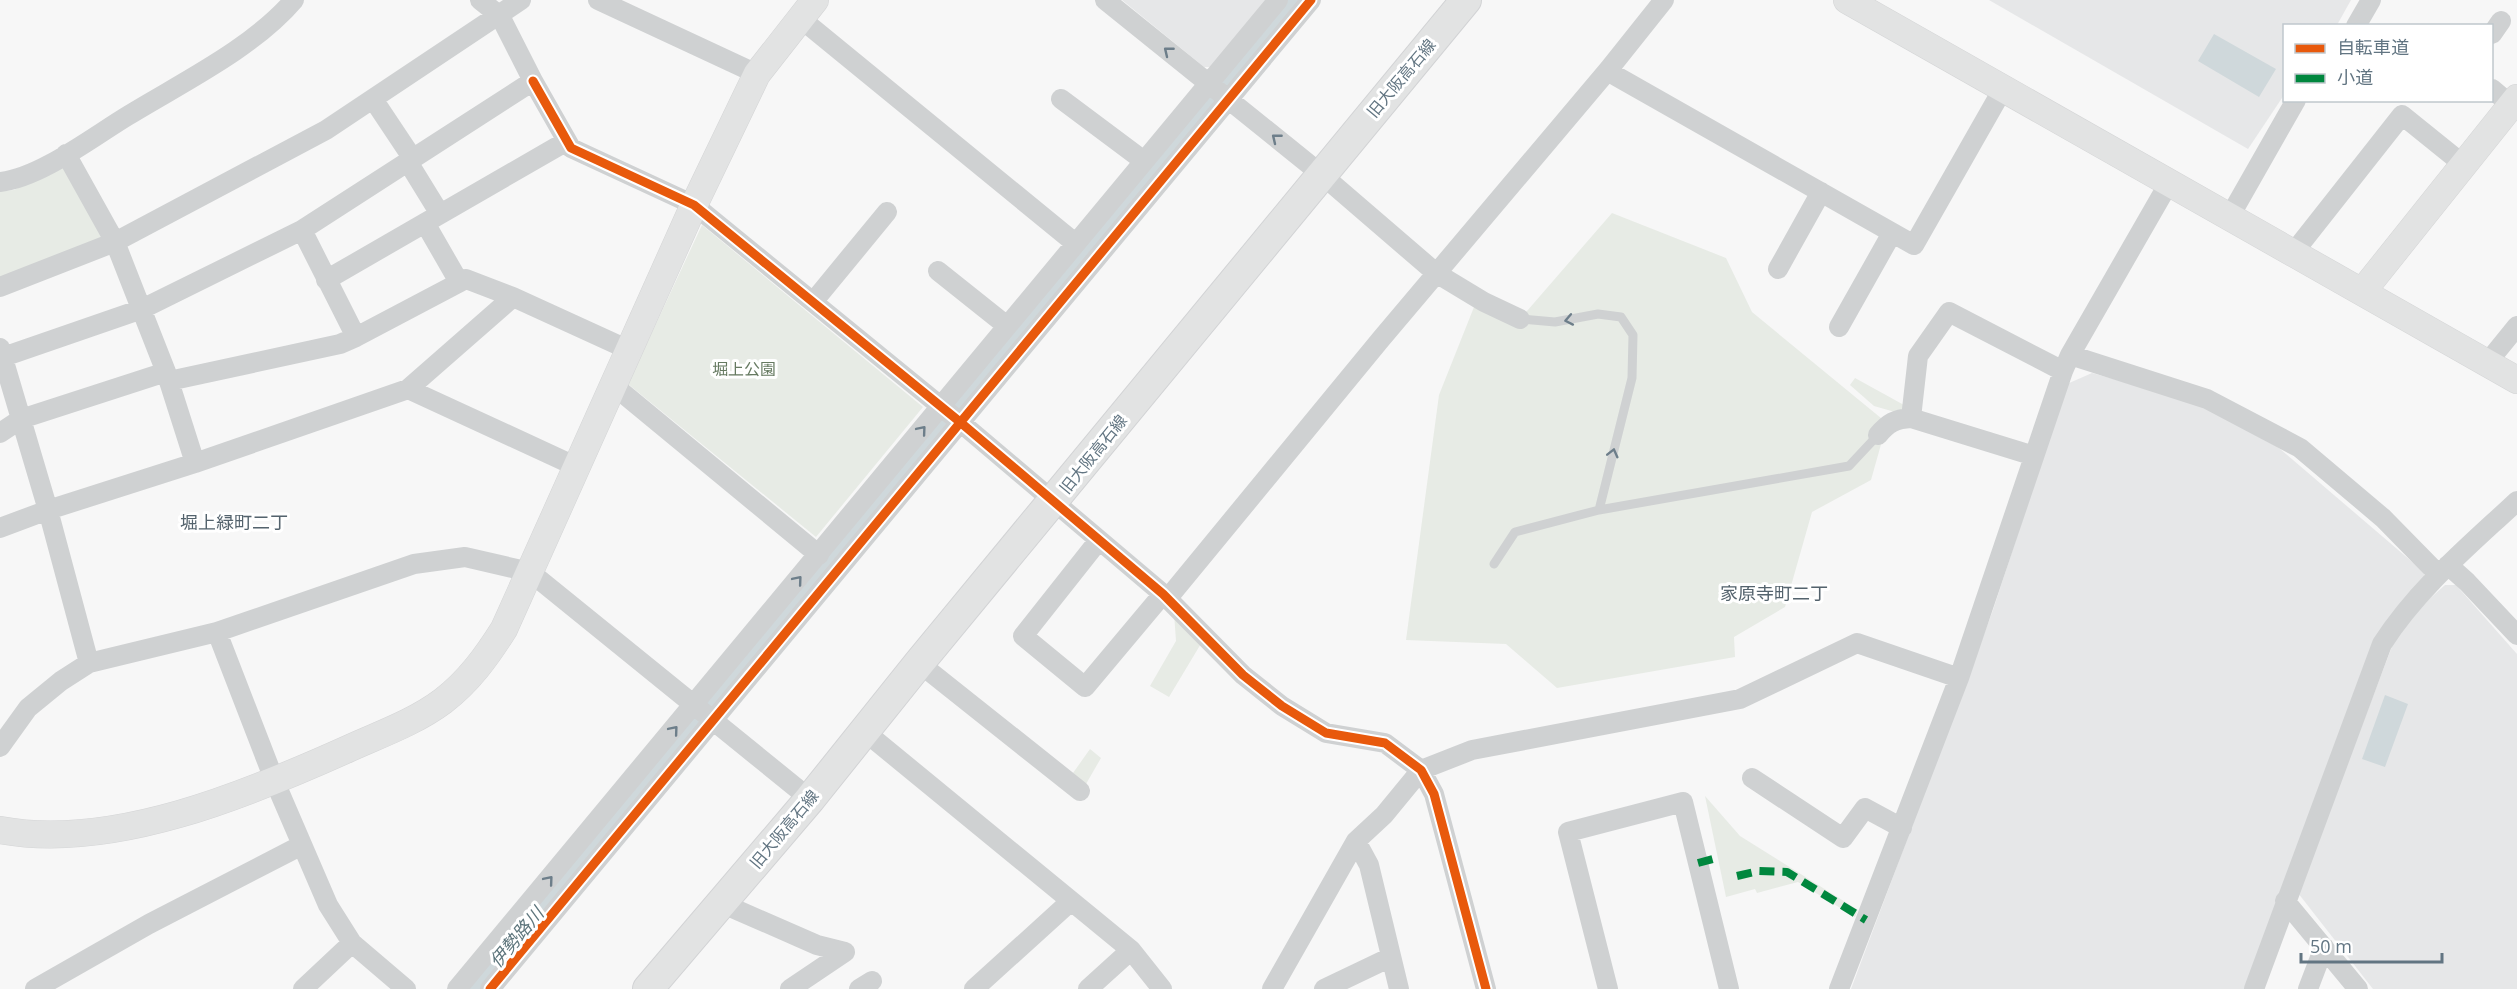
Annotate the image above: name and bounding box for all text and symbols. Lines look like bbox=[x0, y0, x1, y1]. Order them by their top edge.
legend bbox=[2283, 24, 2493, 102]
street label: 旧大阪高石線 bbox=[1362, 34, 1440, 122]
text: 自転車道 bbox=[2337, 35, 2409, 59]
one-way arrow bbox=[1164, 48, 1175, 59]
text: 小道 bbox=[2337, 65, 2373, 89]
one-way arrow bbox=[1272, 134, 1283, 145]
one-way arrow bbox=[1564, 313, 1574, 326]
park label: 堀上公園 bbox=[712, 358, 776, 380]
street label: 旧大阪高石線 bbox=[1054, 410, 1132, 498]
one-way arrow bbox=[915, 426, 926, 437]
one-way arrow bbox=[1605, 449, 1618, 459]
district label: 堀上緑町二丁 bbox=[180, 510, 288, 534]
one-way arrow bbox=[791, 576, 802, 587]
district label: 家原寺町二丁 bbox=[1720, 581, 1828, 605]
one-way arrow bbox=[666, 726, 677, 737]
street label: 旧大阪高石線 bbox=[745, 785, 823, 873]
one-way arrow bbox=[541, 876, 552, 887]
water label: 伊勢路川 bbox=[484, 900, 550, 972]
scale bar bbox=[2301, 926, 2442, 964]
text: 50 m bbox=[2310, 934, 2352, 958]

